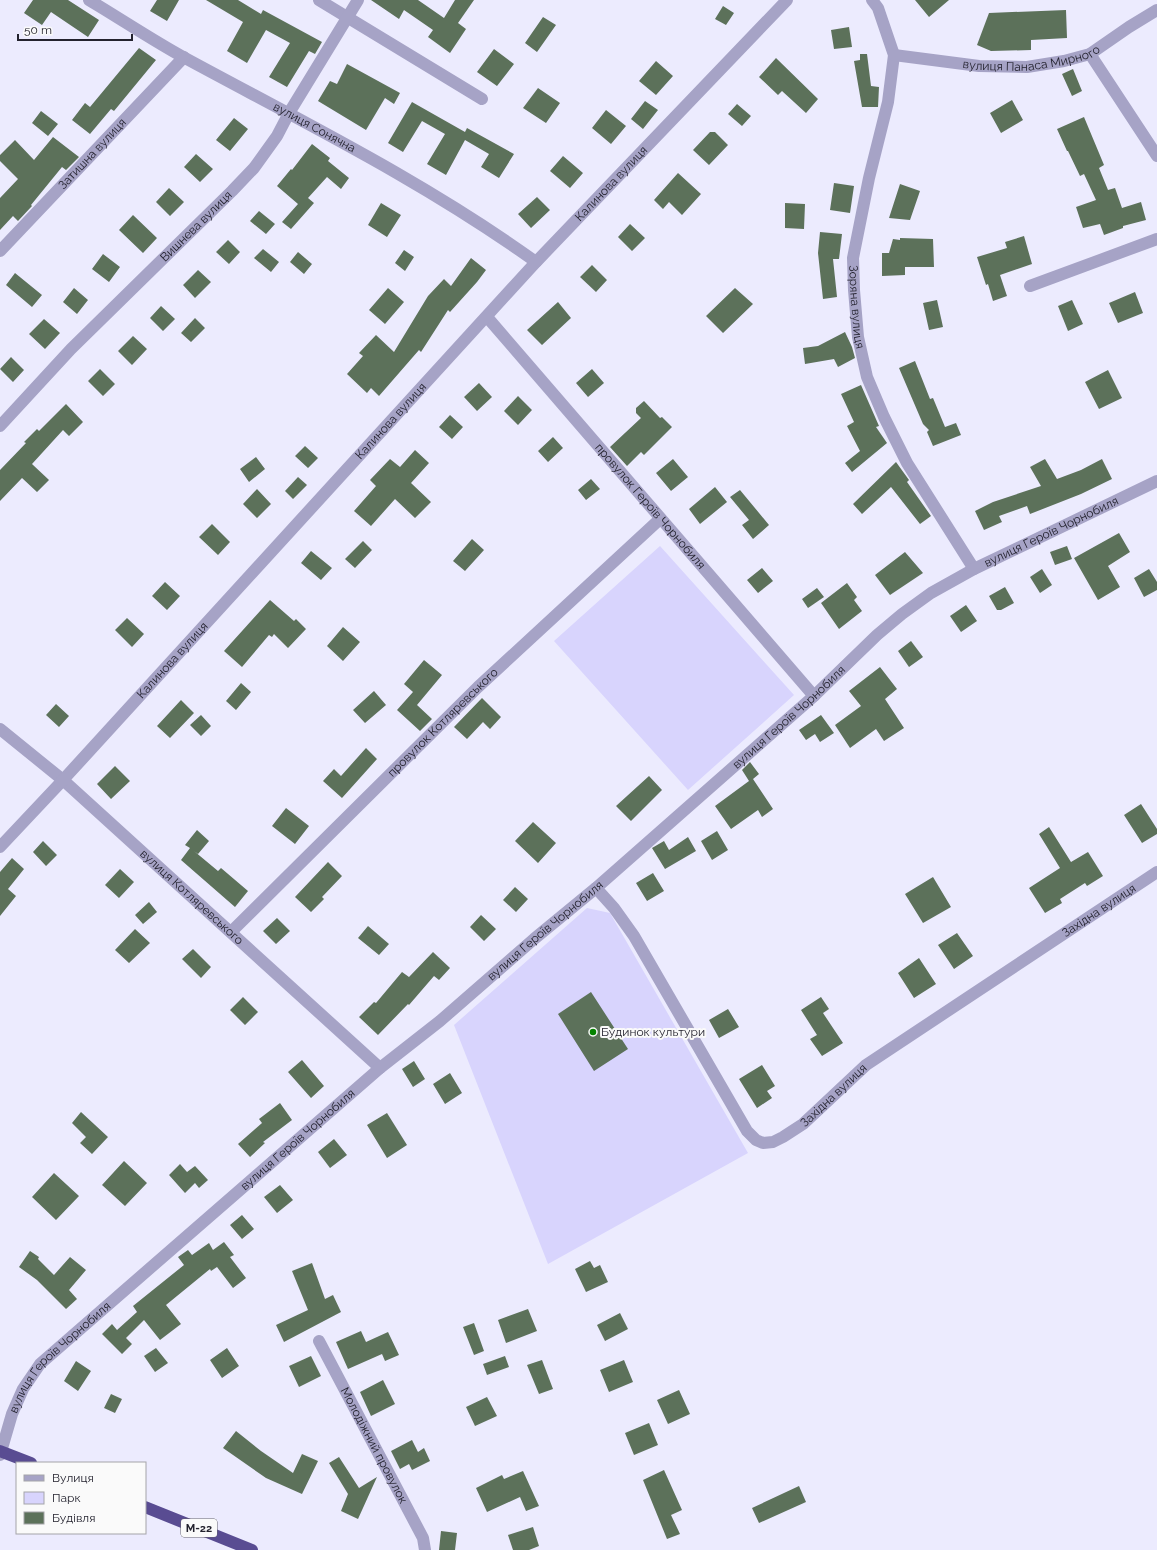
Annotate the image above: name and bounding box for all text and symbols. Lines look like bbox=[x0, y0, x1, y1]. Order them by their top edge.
scale bar bbox=[18, 16, 132, 42]
text: 50 m bbox=[24, 23, 52, 37]
street label: вулиця Панаса Мирного bbox=[962, 42, 1103, 74]
street label: вулиця Сонячна bbox=[271, 99, 358, 155]
street label: Затишна вулиця bbox=[55, 116, 129, 192]
street label: Калинова вулиця bbox=[572, 143, 650, 224]
street label: Вишнева вулиця bbox=[157, 188, 235, 264]
street label: Зоряна вулиця bbox=[846, 265, 867, 350]
street label: Калинова вулиця bbox=[352, 380, 429, 462]
street label: провулок Героїв Чорнобиля bbox=[592, 441, 708, 572]
street label: вулиця Героїв Чорнобиля bbox=[982, 494, 1121, 570]
street label: Калинова вулиця bbox=[134, 619, 211, 701]
street label: вулиця Героїв Чорнобиля bbox=[730, 663, 848, 771]
street label: провулок Котляревського bbox=[385, 665, 501, 780]
street label: вулиця Котляревського bbox=[137, 846, 246, 947]
street label: вулиця Героїв Чорнобиля bbox=[485, 878, 606, 983]
street label: Західна вулиця bbox=[1060, 881, 1138, 940]
place label: Будинок культури bbox=[601, 1025, 705, 1039]
marker: Будинок культури bbox=[588, 1027, 598, 1037]
street label: Західна вулиця bbox=[798, 1061, 870, 1130]
street label: вулиця Героїв Чорнобиля bbox=[238, 1086, 358, 1193]
street label: вулиця Героїв Чорнобиля bbox=[6, 1299, 113, 1415]
street label: Молодіжний провулок bbox=[338, 1385, 411, 1506]
legend bbox=[16, 1462, 146, 1534]
text: Вулиця bbox=[52, 1471, 94, 1485]
text: Парк bbox=[52, 1491, 81, 1505]
text: Будівля bbox=[52, 1511, 95, 1525]
road number: М-22 bbox=[181, 1519, 217, 1537]

